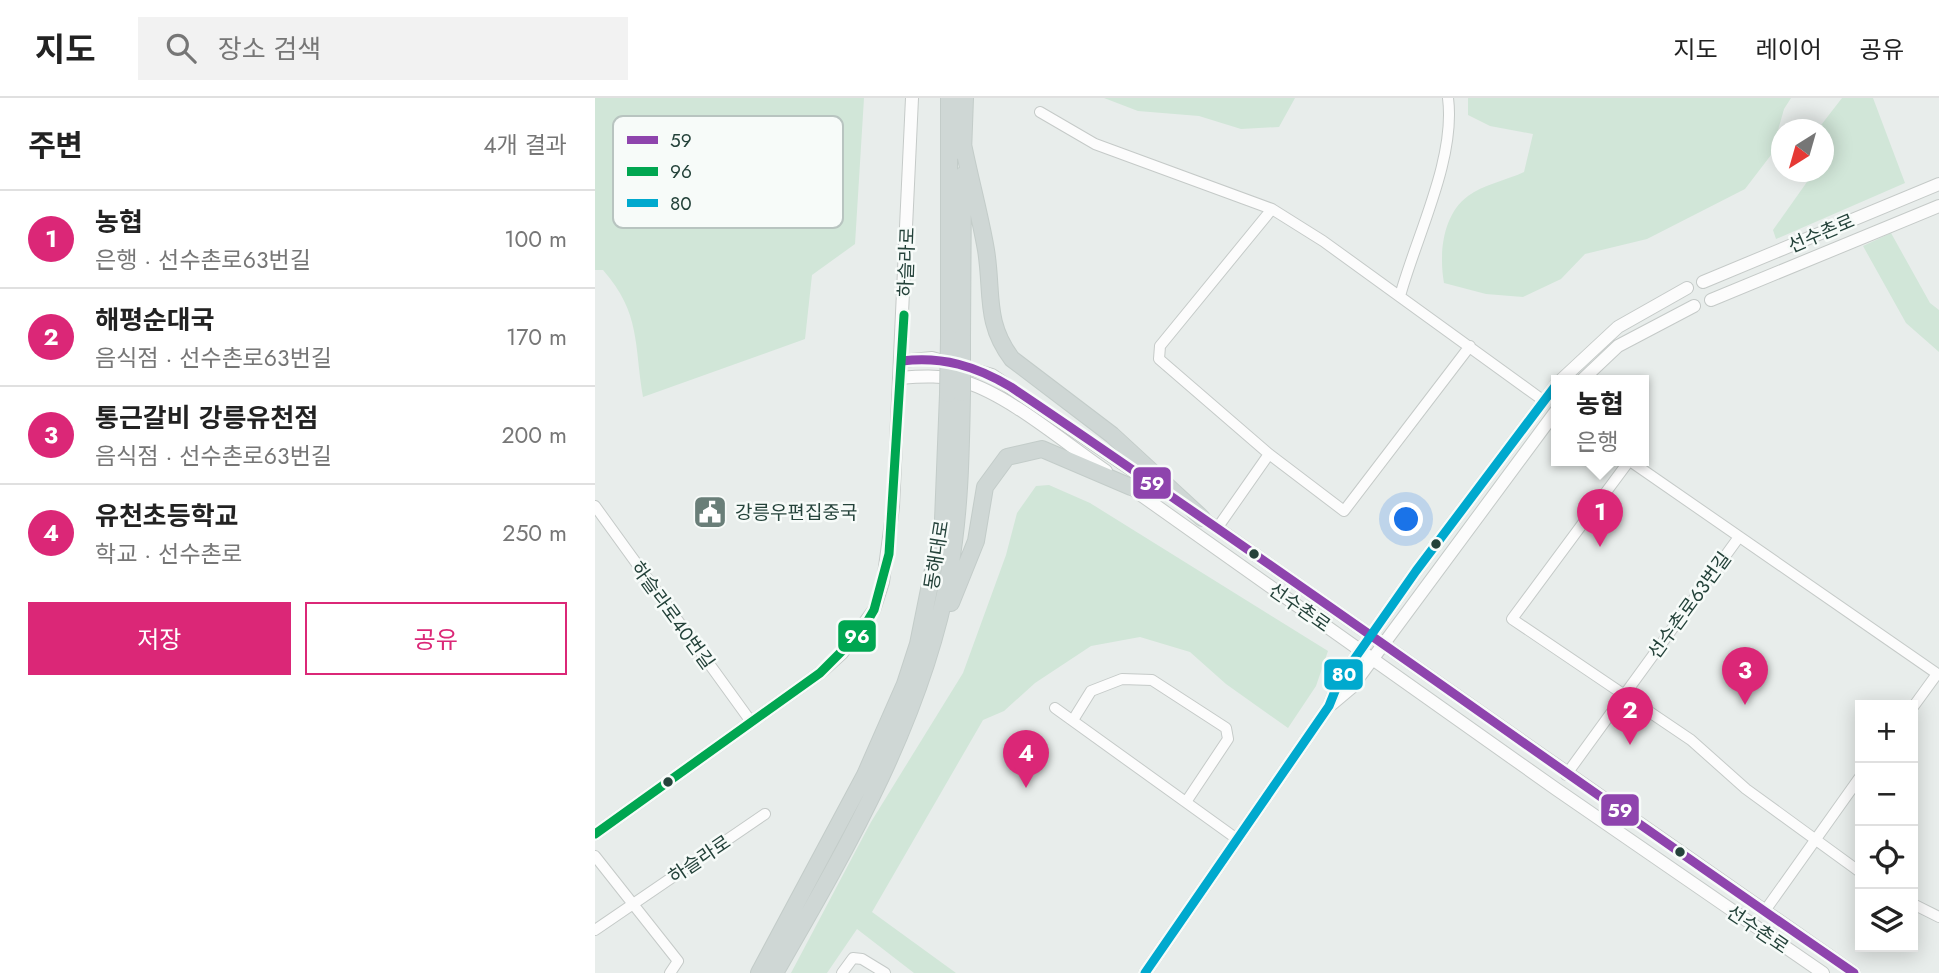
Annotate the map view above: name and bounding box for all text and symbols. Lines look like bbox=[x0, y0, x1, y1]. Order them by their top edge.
search box bbox=[138, 17, 628, 80]
text: 지도 bbox=[35, 26, 96, 73]
icon: search bbox=[162, 29, 200, 67]
text: 장소 검색 bbox=[218, 30, 321, 68]
text: 지도 bbox=[1673, 32, 1718, 67]
text: 레이어 bbox=[1756, 32, 1822, 67]
text: 공유 bbox=[1860, 32, 1904, 67]
legend bbox=[613, 116, 843, 228]
north arrow bbox=[1771, 119, 1834, 182]
text: 주변 bbox=[28, 124, 83, 167]
text: 59 bbox=[670, 127, 692, 154]
text: 4개 결과 bbox=[483, 128, 567, 162]
text: 96 bbox=[670, 158, 692, 185]
text: 80 bbox=[670, 190, 692, 217]
text: 농협 bbox=[95, 203, 143, 241]
street label: 선수촌로 bbox=[1784, 207, 1859, 260]
text: 1 bbox=[45, 222, 57, 256]
text: 100 m bbox=[504, 222, 567, 256]
street label: 하슬라로 bbox=[892, 227, 921, 297]
text: 은행 · 선수촌로63번길 bbox=[95, 243, 311, 277]
text: 해평순대국 bbox=[95, 301, 215, 339]
text: 2 bbox=[43, 320, 59, 354]
text: 170 m bbox=[506, 320, 567, 354]
text: 음식점 · 선수촌로63번길 bbox=[95, 341, 332, 375]
popup bbox=[1551, 375, 1649, 466]
text: 농협 bbox=[1576, 385, 1624, 423]
text: 통근갈비 강릉유천점 bbox=[95, 399, 318, 437]
text: 3 bbox=[44, 418, 58, 452]
text: 200 m bbox=[501, 418, 567, 452]
text: 은행 bbox=[1576, 425, 1618, 459]
text: 음식점 · 선수촌로63번길 bbox=[95, 439, 332, 473]
line badge: 59 bbox=[1132, 466, 1172, 500]
text: 59 bbox=[1140, 470, 1164, 497]
pin: 1 bbox=[1577, 489, 1623, 547]
public building icon: 강릉우편집중국 bbox=[691, 493, 729, 531]
text: 유천초등학교 bbox=[95, 497, 239, 535]
place label: 강릉우편집중국 bbox=[735, 499, 857, 526]
your location bbox=[1389, 502, 1423, 536]
text: 4 bbox=[43, 516, 59, 550]
text: 250 m bbox=[502, 516, 567, 550]
street label: 동해대로 bbox=[918, 518, 955, 592]
text: 학교 · 선수촌로 bbox=[95, 537, 243, 571]
unlabelled marker bbox=[1429, 537, 1443, 551]
street label: 선수촌로63번길 bbox=[1641, 546, 1737, 664]
unlabelled marker bbox=[1247, 547, 1261, 561]
street label: 하슬라로40번길 bbox=[624, 556, 721, 675]
street label: 선수촌로 bbox=[1263, 576, 1336, 639]
button: 저장 bbox=[28, 602, 291, 675]
button: 공유 bbox=[305, 602, 567, 675]
line badge: 96 bbox=[837, 619, 877, 653]
text: 96 bbox=[844, 623, 870, 650]
pin: 3 bbox=[1722, 647, 1768, 705]
line badge: 80 bbox=[1323, 658, 1364, 691]
text: 80 bbox=[1332, 661, 1356, 688]
pin: 2 bbox=[1607, 687, 1653, 745]
map controls bbox=[1855, 700, 1918, 952]
button: + bbox=[1855, 700, 1918, 763]
pin: 4 bbox=[1003, 730, 1049, 788]
button: − bbox=[1855, 763, 1918, 826]
unlabelled marker bbox=[661, 775, 675, 789]
line badge: 59 bbox=[1600, 793, 1640, 827]
text: 59 bbox=[1608, 797, 1632, 824]
button: locate bbox=[1855, 826, 1918, 889]
street label: 하슬라로 bbox=[663, 829, 736, 890]
unlabelled marker bbox=[1673, 845, 1687, 859]
button: layers bbox=[1855, 889, 1918, 952]
street label: 선수촌로 bbox=[1721, 899, 1794, 960]

